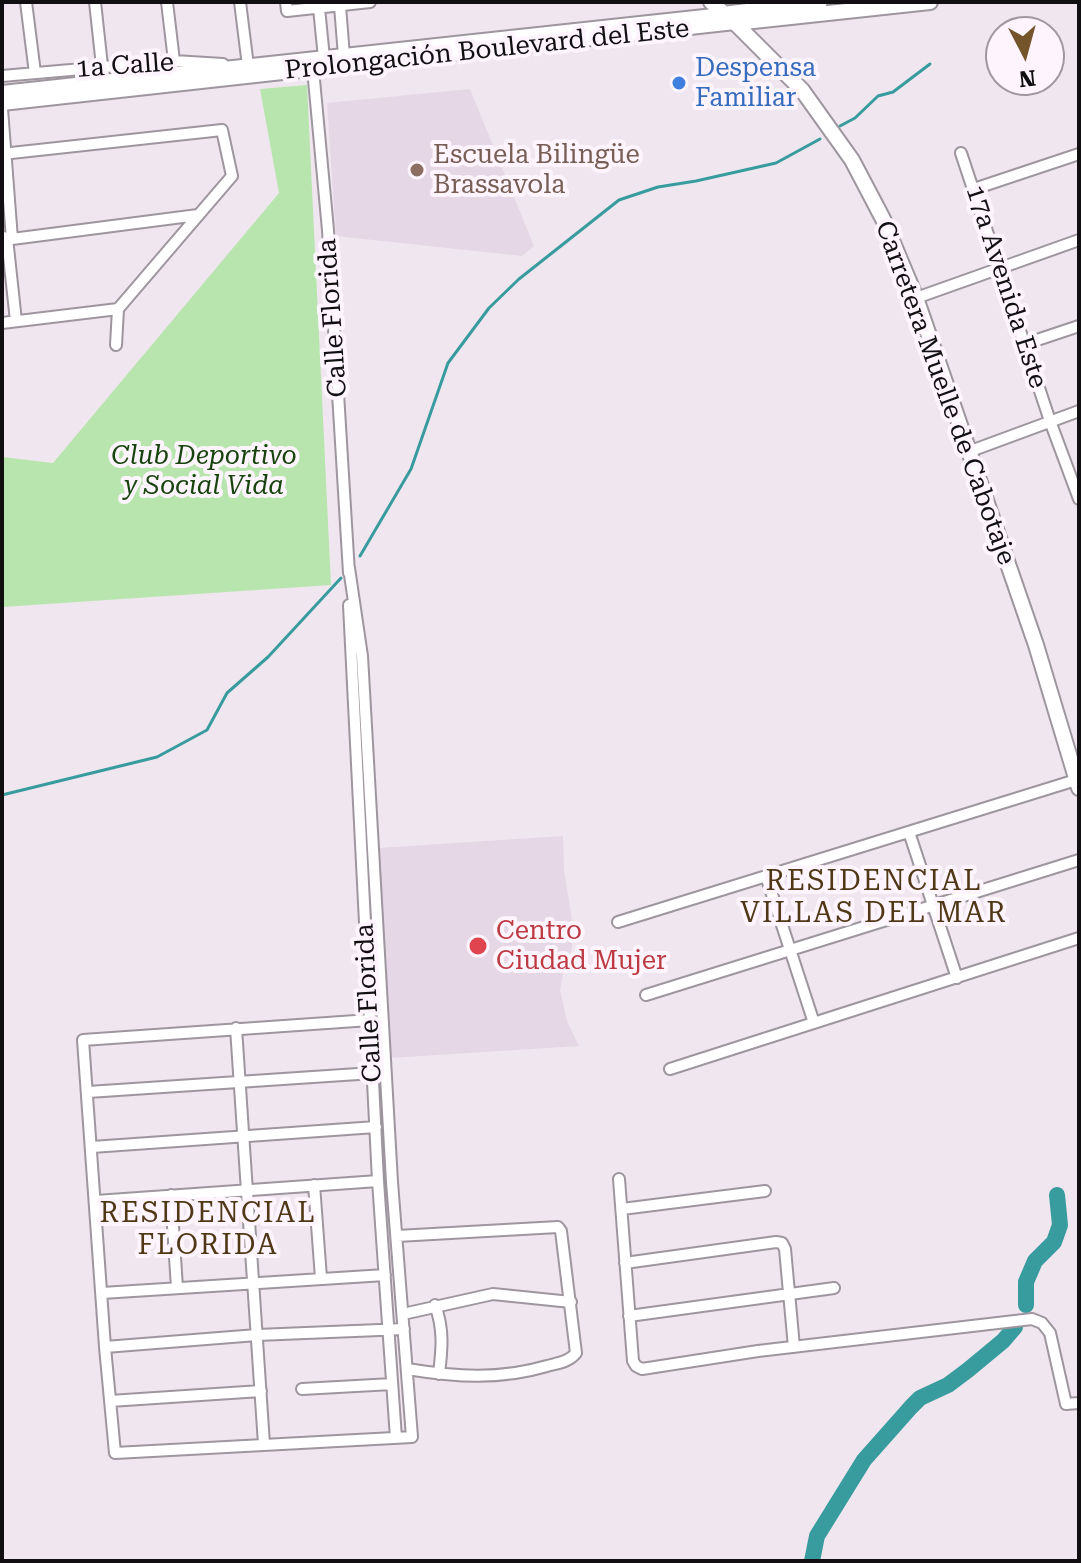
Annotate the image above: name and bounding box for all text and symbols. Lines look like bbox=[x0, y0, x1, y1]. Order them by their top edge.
street label: Prolongación Boulevard del Este bbox=[283, 13, 691, 87]
north arrow bbox=[985, 16, 1065, 96]
street label: 1a Calle bbox=[75, 47, 175, 85]
place label: Despensa Familiar bbox=[695, 52, 816, 114]
text: N bbox=[1018, 65, 1037, 92]
marker: Despensa Familiar bbox=[670, 74, 688, 92]
place label: Escuela Bilingüe Brassavola bbox=[433, 139, 640, 200]
marker: Escuela Bilingüe Brassavola bbox=[408, 161, 426, 179]
street label: 17a Avenida Este bbox=[959, 182, 1053, 392]
street label: Carretera Muelle de Cabotaje bbox=[868, 217, 1022, 569]
street label: Calle Florida bbox=[312, 238, 354, 398]
park label: Club Deportivo y Social Vida bbox=[111, 440, 297, 502]
district label: RESIDENCIAL VILLAS DEL MAR bbox=[740, 865, 1008, 931]
place label: Centro Ciudad Mujer bbox=[496, 915, 667, 976]
street label: Calle Florida bbox=[349, 923, 389, 1083]
marker: Centro Ciudad Mujer bbox=[467, 935, 489, 957]
district label: RESIDENCIAL FLORIDA bbox=[100, 1197, 316, 1263]

